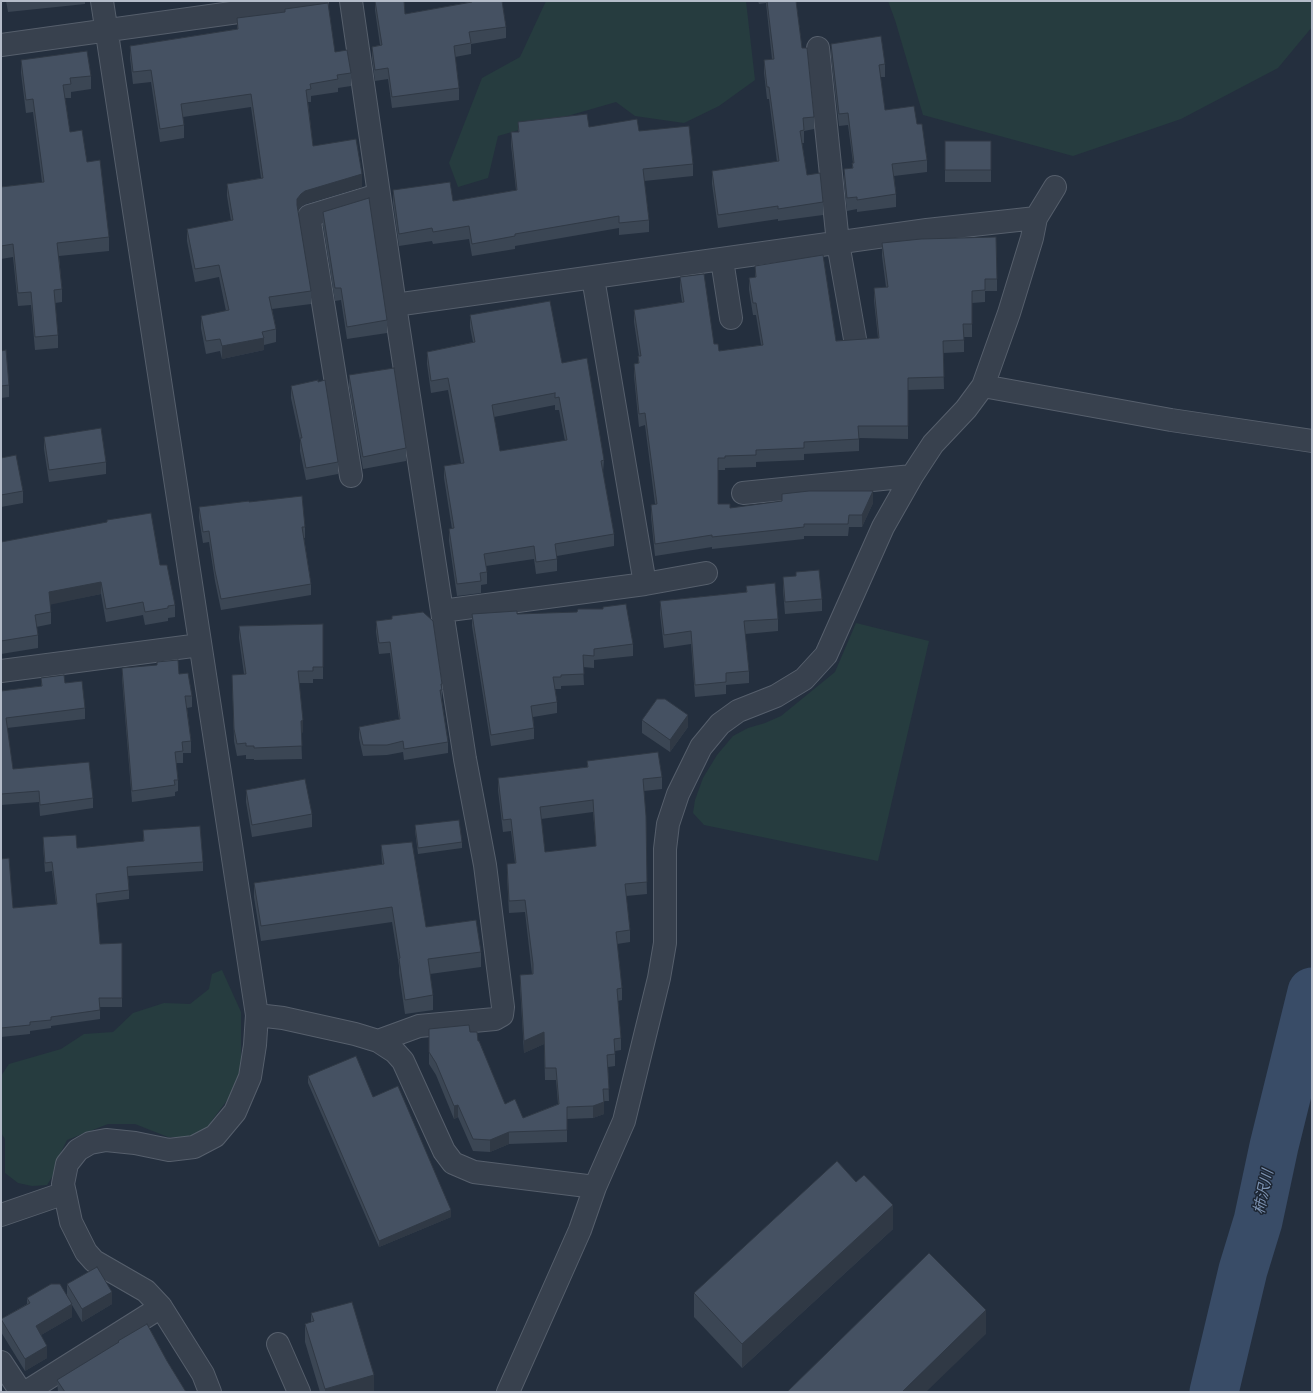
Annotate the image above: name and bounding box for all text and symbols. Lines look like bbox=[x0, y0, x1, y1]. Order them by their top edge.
water label: 柿沢川 bbox=[1251, 1168, 1277, 1216]

